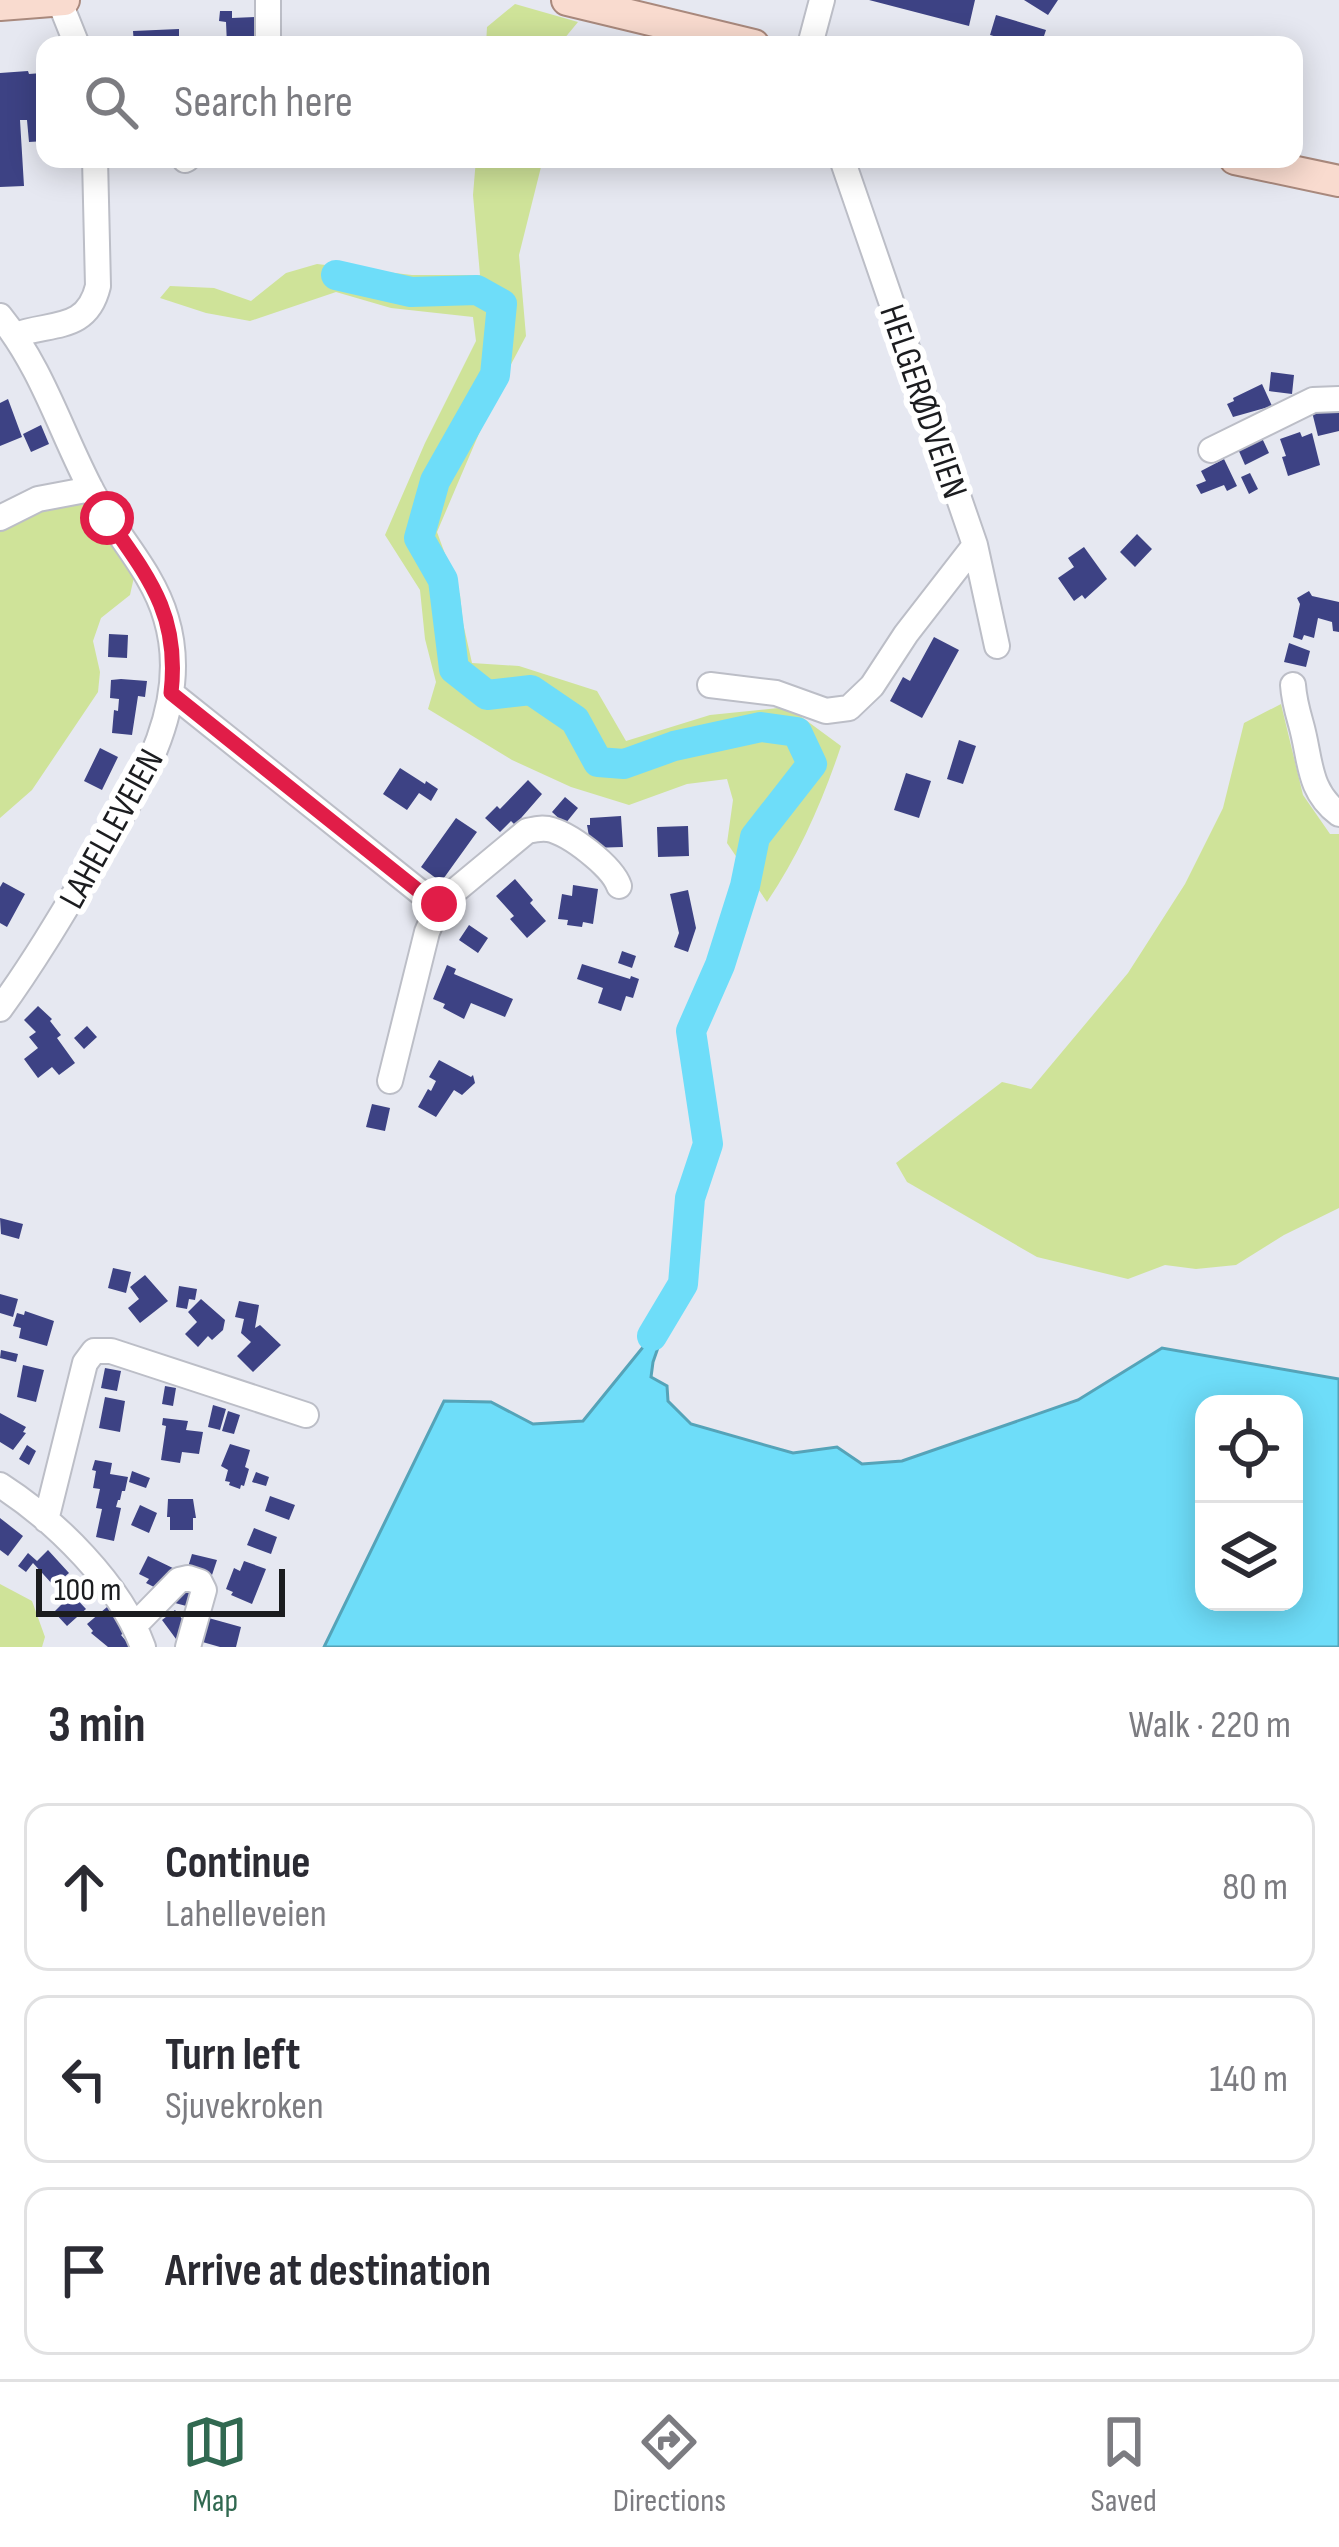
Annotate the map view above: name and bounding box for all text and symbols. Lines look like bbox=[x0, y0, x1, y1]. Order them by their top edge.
search box bbox=[36, 36, 1303, 168]
icon: search bbox=[78, 69, 144, 135]
text: Search here bbox=[174, 75, 353, 130]
street label: HELGERØDVEIEN bbox=[869, 299, 976, 504]
route start bbox=[80, 491, 134, 545]
street label: LAHELLEVEIEN bbox=[51, 742, 173, 916]
route end bbox=[412, 877, 466, 931]
map controls bbox=[1195, 1395, 1303, 1611]
button: locate bbox=[1195, 1395, 1303, 1503]
button: layers bbox=[1195, 1503, 1303, 1611]
scale bar bbox=[36, 1563, 285, 1616]
text: 100 m bbox=[54, 1570, 121, 1610]
text: 3 min bbox=[48, 1695, 146, 1756]
text: Walk · 220 m bbox=[1129, 1702, 1291, 1749]
text: Continue bbox=[165, 1836, 311, 1891]
icon: ahead bbox=[51, 1854, 117, 1920]
text: 80 m bbox=[1222, 1864, 1288, 1911]
text: Lahelleveien bbox=[165, 1891, 327, 1938]
text: Turn left bbox=[165, 2028, 300, 2083]
icon: left bbox=[51, 2046, 117, 2112]
text: 140 m bbox=[1209, 2056, 1288, 2103]
text: Sjuvekroken bbox=[165, 2083, 324, 2130]
icon: arrive bbox=[51, 2238, 117, 2304]
text: Arrive at destination bbox=[165, 2244, 491, 2299]
tab: Map bbox=[182, 2409, 248, 2521]
tab: Directions bbox=[613, 2409, 726, 2521]
tab: Saved bbox=[1091, 2409, 1157, 2521]

